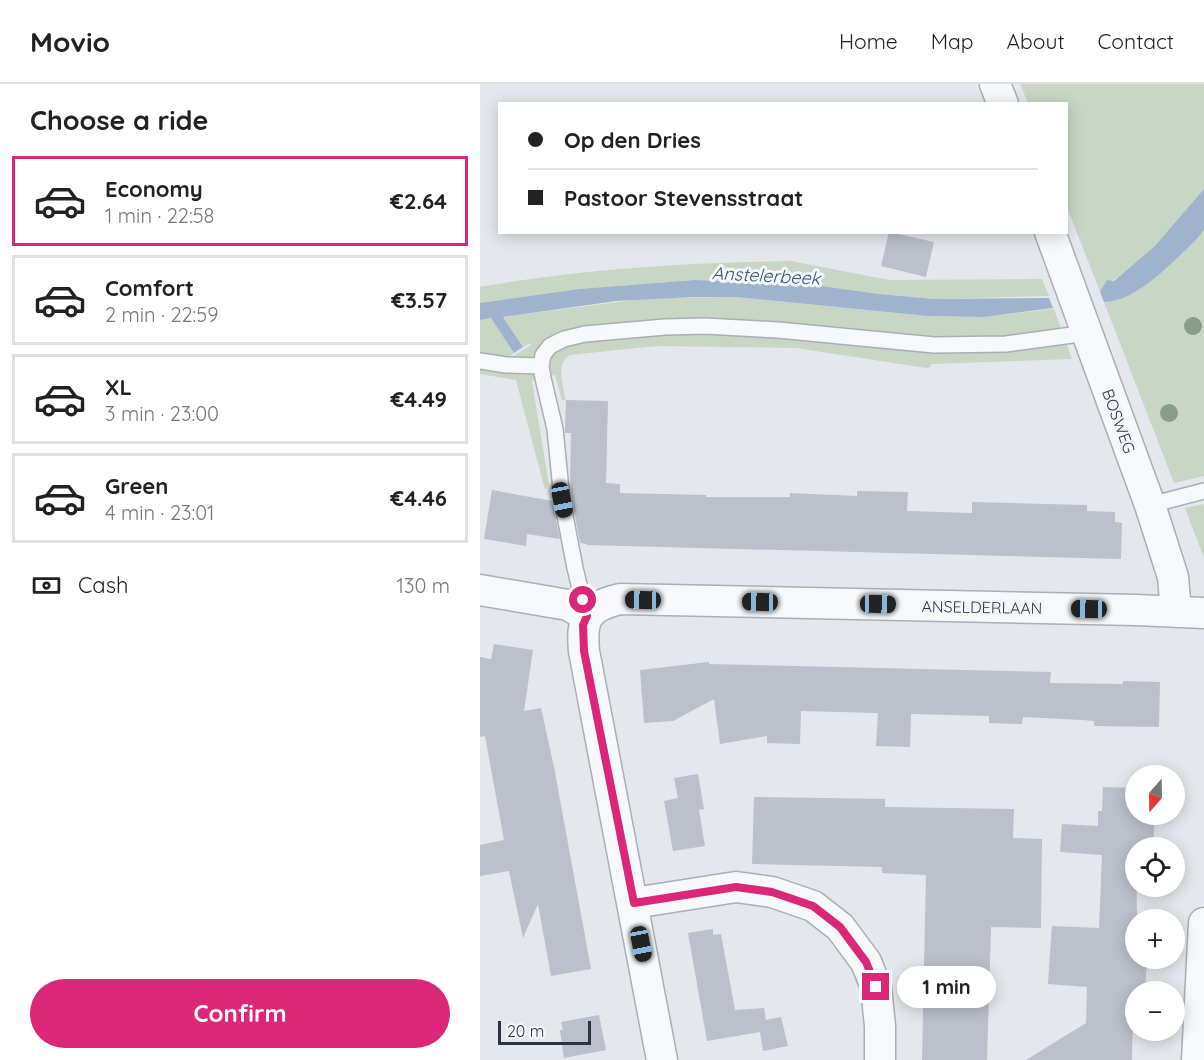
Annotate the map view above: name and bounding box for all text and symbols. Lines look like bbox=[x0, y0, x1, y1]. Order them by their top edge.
text: Movio bbox=[30, 24, 110, 59]
text: Home bbox=[839, 28, 898, 54]
text: Map bbox=[931, 28, 974, 54]
text: About bbox=[1007, 28, 1065, 54]
text: Contact bbox=[1098, 28, 1174, 54]
text: Choose a ride bbox=[30, 103, 208, 137]
text: Op den Dries bbox=[564, 126, 701, 154]
icon: car bbox=[33, 174, 87, 228]
text: Economy bbox=[105, 175, 203, 203]
text: Pastoor Stevensstraat bbox=[564, 184, 803, 212]
text: €2.64 bbox=[390, 187, 447, 215]
text: 1 min · 22:58 bbox=[105, 203, 214, 228]
water label: Anstelerbeek bbox=[711, 261, 822, 290]
icon: car bbox=[33, 273, 87, 327]
text: Comfort bbox=[105, 274, 194, 302]
text: €3.57 bbox=[391, 286, 447, 314]
text: 2 min · 22:59 bbox=[105, 302, 218, 327]
icon: car bbox=[33, 372, 87, 426]
text: XL bbox=[105, 373, 132, 401]
text: €4.49 bbox=[390, 385, 447, 413]
street label: BOSWEG bbox=[1098, 386, 1140, 456]
text: 3 min · 23:00 bbox=[105, 401, 219, 426]
icon: car bbox=[33, 471, 87, 525]
text: Green bbox=[105, 472, 168, 500]
car bbox=[550, 481, 574, 519]
text: €4.46 bbox=[390, 484, 447, 512]
text: 4 min · 23:01 bbox=[105, 500, 215, 525]
icon: cash bbox=[30, 569, 63, 602]
text: Cash bbox=[78, 571, 129, 599]
text: 130 m bbox=[397, 573, 450, 598]
route start bbox=[569, 586, 596, 613]
car bbox=[625, 591, 661, 609]
car bbox=[742, 593, 778, 611]
car bbox=[860, 595, 896, 613]
street label: ANSELDERLAAN bbox=[921, 596, 1043, 618]
car bbox=[1071, 600, 1107, 618]
north arrow bbox=[1125, 765, 1185, 825]
map controls bbox=[1125, 765, 1185, 1041]
button: locate bbox=[1125, 837, 1185, 897]
button: + bbox=[1125, 909, 1185, 969]
car bbox=[629, 925, 653, 963]
callout: 1 min bbox=[897, 966, 996, 1008]
route end bbox=[862, 973, 889, 1000]
text: 1 min bbox=[922, 974, 971, 999]
button: Confirm bbox=[30, 979, 450, 1048]
button: − bbox=[1125, 981, 1185, 1041]
scale bar bbox=[498, 1018, 591, 1046]
text: 20 m bbox=[507, 1021, 544, 1041]

